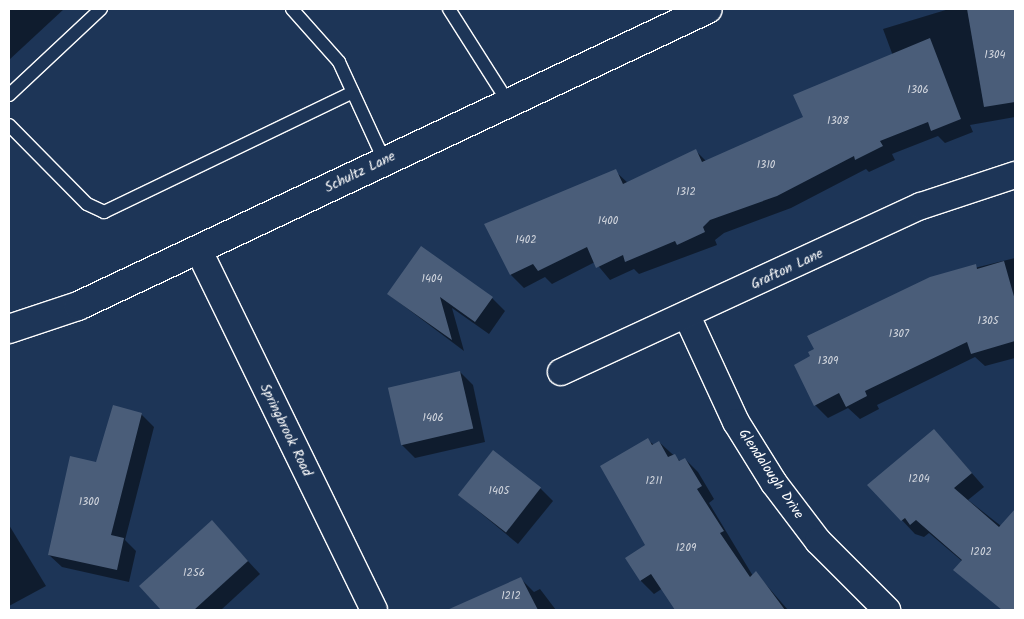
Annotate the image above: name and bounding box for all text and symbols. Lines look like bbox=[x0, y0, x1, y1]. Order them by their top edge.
house number: 1304 bbox=[984, 48, 1006, 62]
house number: 1306 bbox=[907, 83, 929, 97]
house number: 1308 bbox=[827, 114, 849, 128]
street label: Schultz Lane bbox=[322, 148, 398, 196]
house number: 1310 bbox=[757, 158, 775, 172]
house number: 1312 bbox=[676, 185, 696, 199]
house number: 1400 bbox=[598, 214, 618, 228]
house number: 1402 bbox=[515, 233, 537, 247]
street label: Grafton Lane bbox=[748, 245, 826, 293]
house number: 1404 bbox=[421, 272, 443, 286]
house number: 1305 bbox=[977, 314, 999, 328]
house number: 1307 bbox=[889, 327, 909, 341]
house number: 1309 bbox=[818, 354, 838, 368]
street label: Springbrook Road bbox=[256, 381, 316, 479]
house number: 1406 bbox=[422, 411, 444, 425]
street label: Glendalough Drive bbox=[735, 426, 807, 522]
house number: 1204 bbox=[908, 472, 930, 486]
house number: 1211 bbox=[646, 474, 662, 488]
house number: 1405 bbox=[489, 484, 509, 498]
house number: 1300 bbox=[79, 495, 99, 509]
house number: 1209 bbox=[676, 541, 696, 555]
house number: 1202 bbox=[970, 545, 992, 559]
house number: 1256 bbox=[183, 566, 205, 580]
house number: 1212 bbox=[501, 589, 521, 603]

